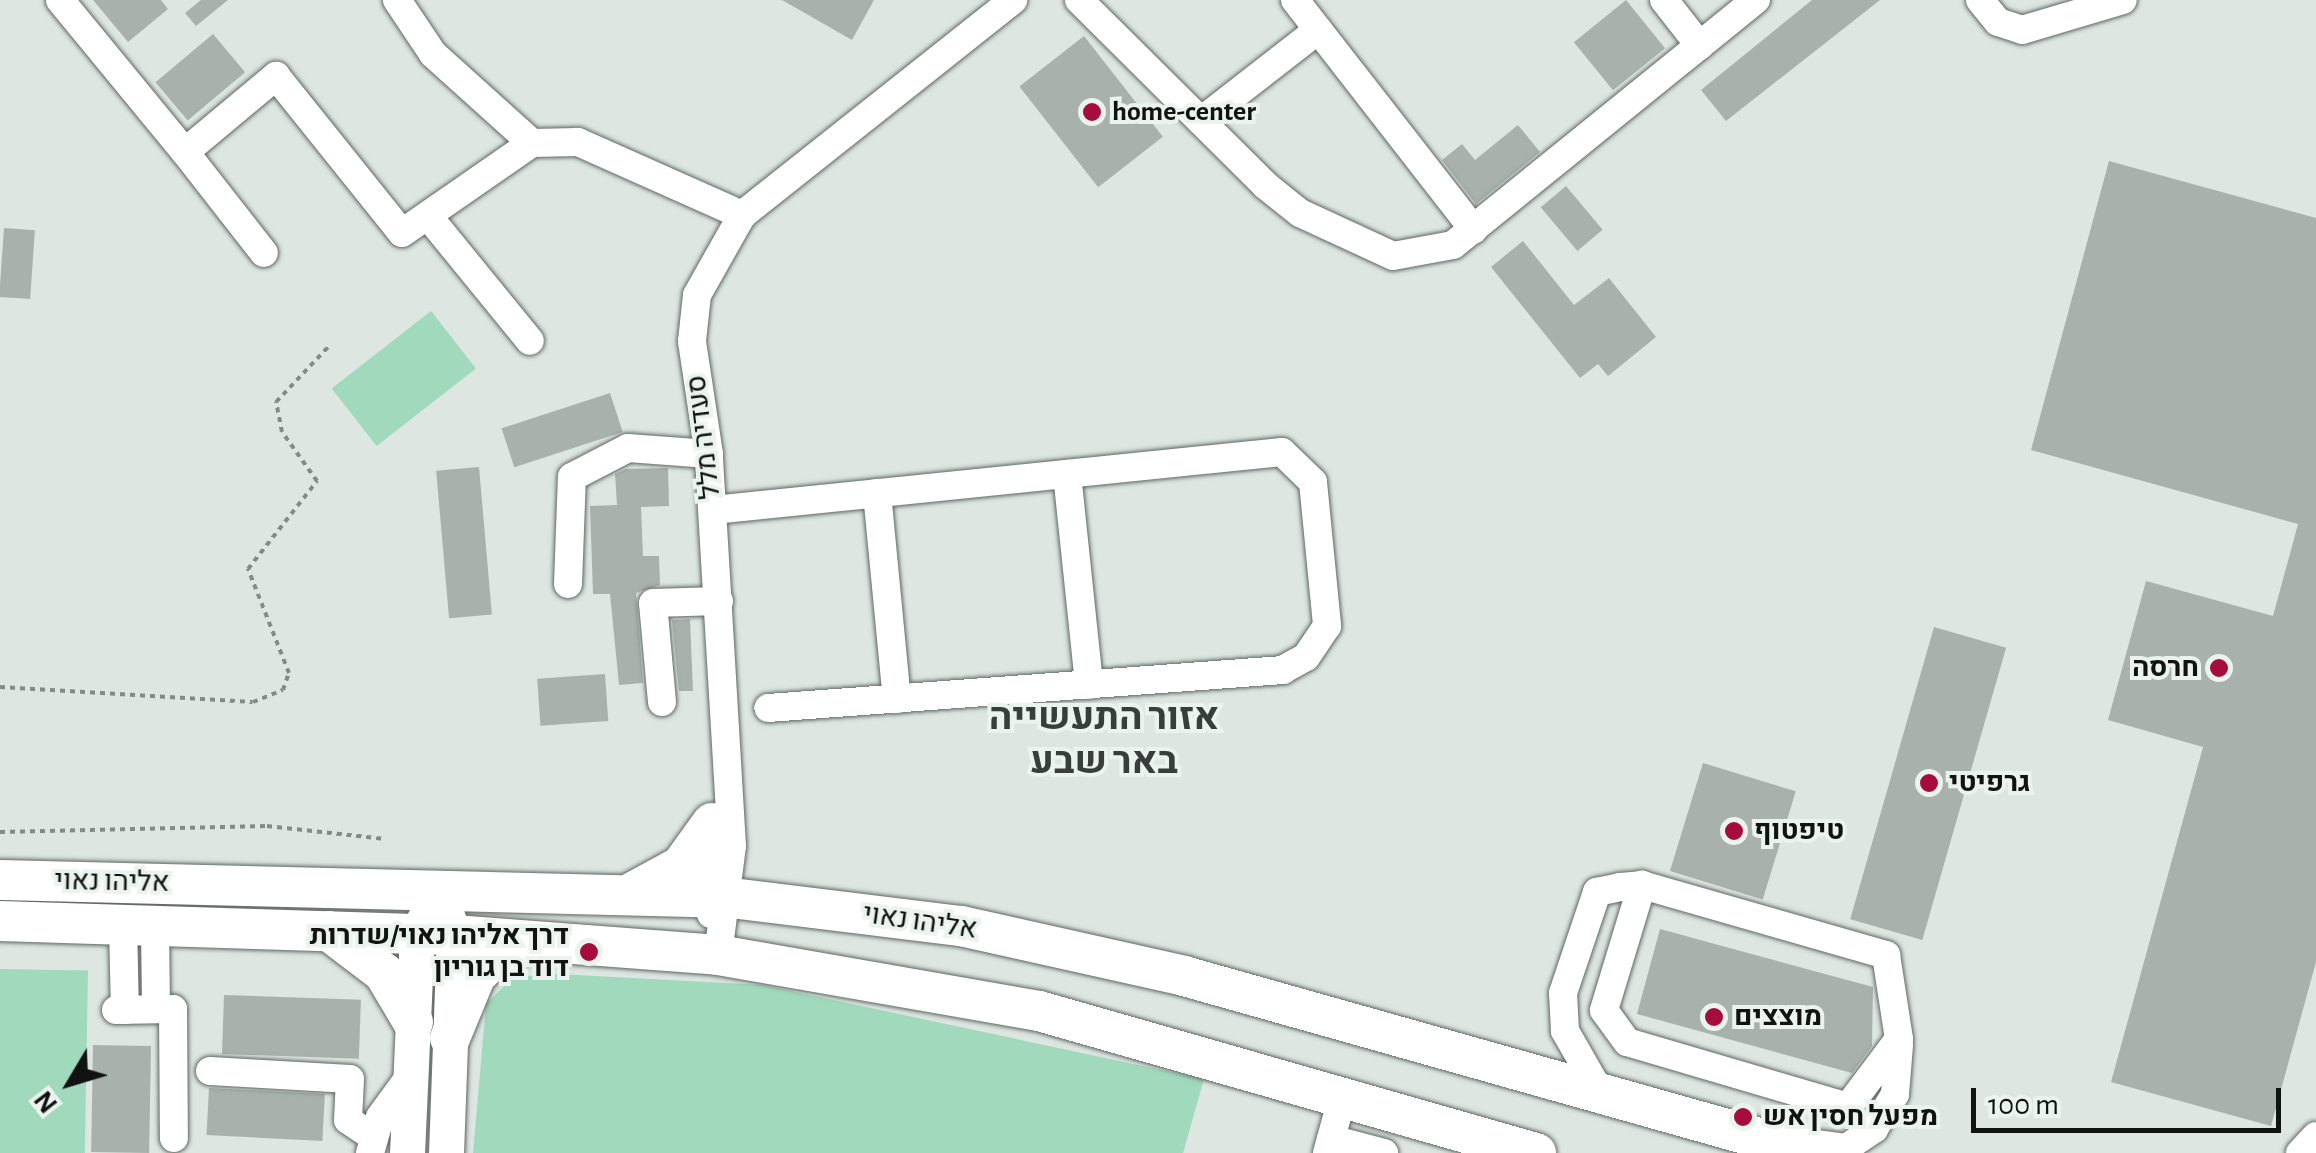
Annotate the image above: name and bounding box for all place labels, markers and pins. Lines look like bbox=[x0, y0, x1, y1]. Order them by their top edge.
place label: home-center bbox=[1112, 95, 1256, 129]
marker: home-center bbox=[1081, 101, 1103, 123]
place label: חרסה bbox=[2132, 651, 2199, 685]
marker: חרסה bbox=[2208, 657, 2230, 679]
place label: גרפיטי bbox=[1949, 766, 2030, 800]
marker: גרפיטי bbox=[1918, 772, 1940, 794]
place label: טיפטוף bbox=[1754, 814, 1844, 848]
marker: טיפטוף bbox=[1723, 820, 1745, 842]
place label: דרך אליהו נאוי/שדרות דוד בן גוריון bbox=[310, 919, 569, 985]
marker: דרך אליהו נאוי/שדרות דוד בן גוריון bbox=[578, 941, 600, 963]
place label: מוצצים bbox=[1734, 1000, 1822, 1034]
marker: מוצצים bbox=[1703, 1006, 1725, 1028]
place label: מפעל חסין אש bbox=[1763, 1100, 1938, 1134]
marker: מפעל חסין אש bbox=[1732, 1106, 1754, 1128]

